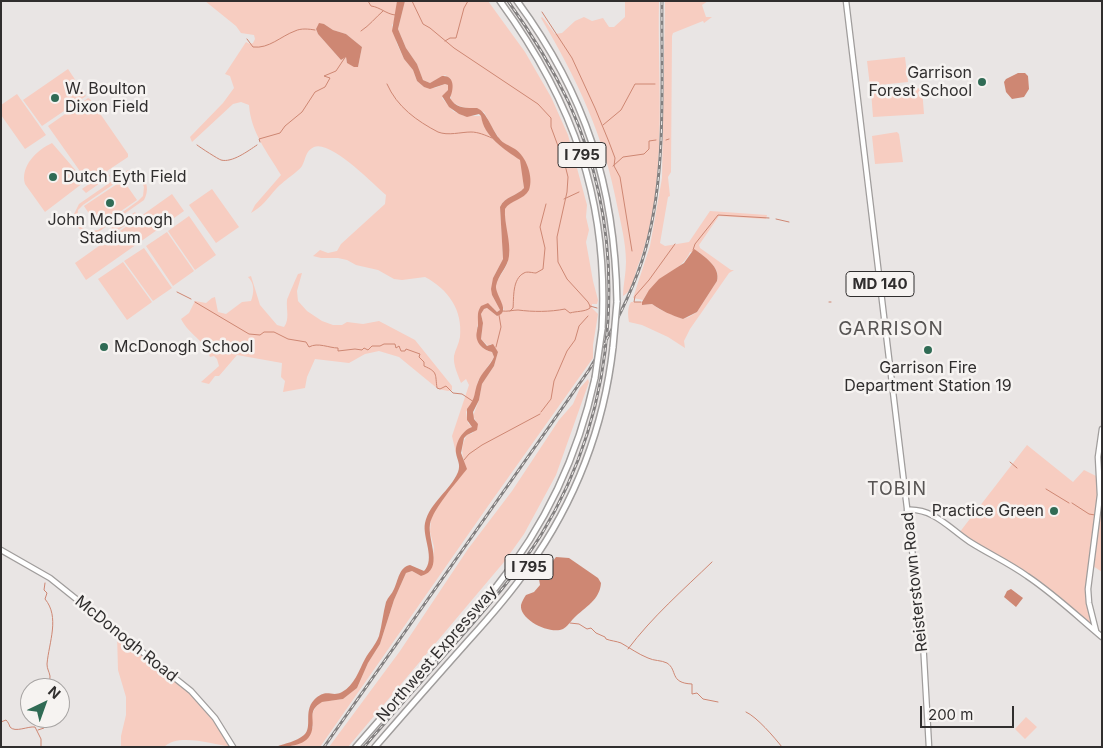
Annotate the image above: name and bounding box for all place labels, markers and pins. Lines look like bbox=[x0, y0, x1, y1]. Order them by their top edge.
place label: Garrison Forest School bbox=[868, 63, 972, 101]
marker: Garrison Forest School bbox=[976, 76, 988, 88]
place label: W. Boulton Dixon Field bbox=[65, 79, 149, 117]
marker: W. Boulton Dixon Field bbox=[49, 92, 61, 104]
place label: Dutch Eyth Field bbox=[63, 167, 187, 187]
marker: Dutch Eyth Field bbox=[47, 171, 59, 183]
marker: John McDonogh Stadium bbox=[104, 197, 116, 209]
place label: John McDonogh Stadium bbox=[47, 210, 173, 248]
place label: McDonogh School bbox=[114, 337, 253, 357]
marker: McDonogh School bbox=[98, 341, 110, 353]
marker: Garrison Fire Department Station 19 bbox=[922, 344, 934, 356]
place label: Garrison Fire Department Station 19 bbox=[844, 358, 1012, 396]
place label: Practice Green bbox=[932, 501, 1044, 521]
marker: Practice Green bbox=[1048, 505, 1060, 517]

